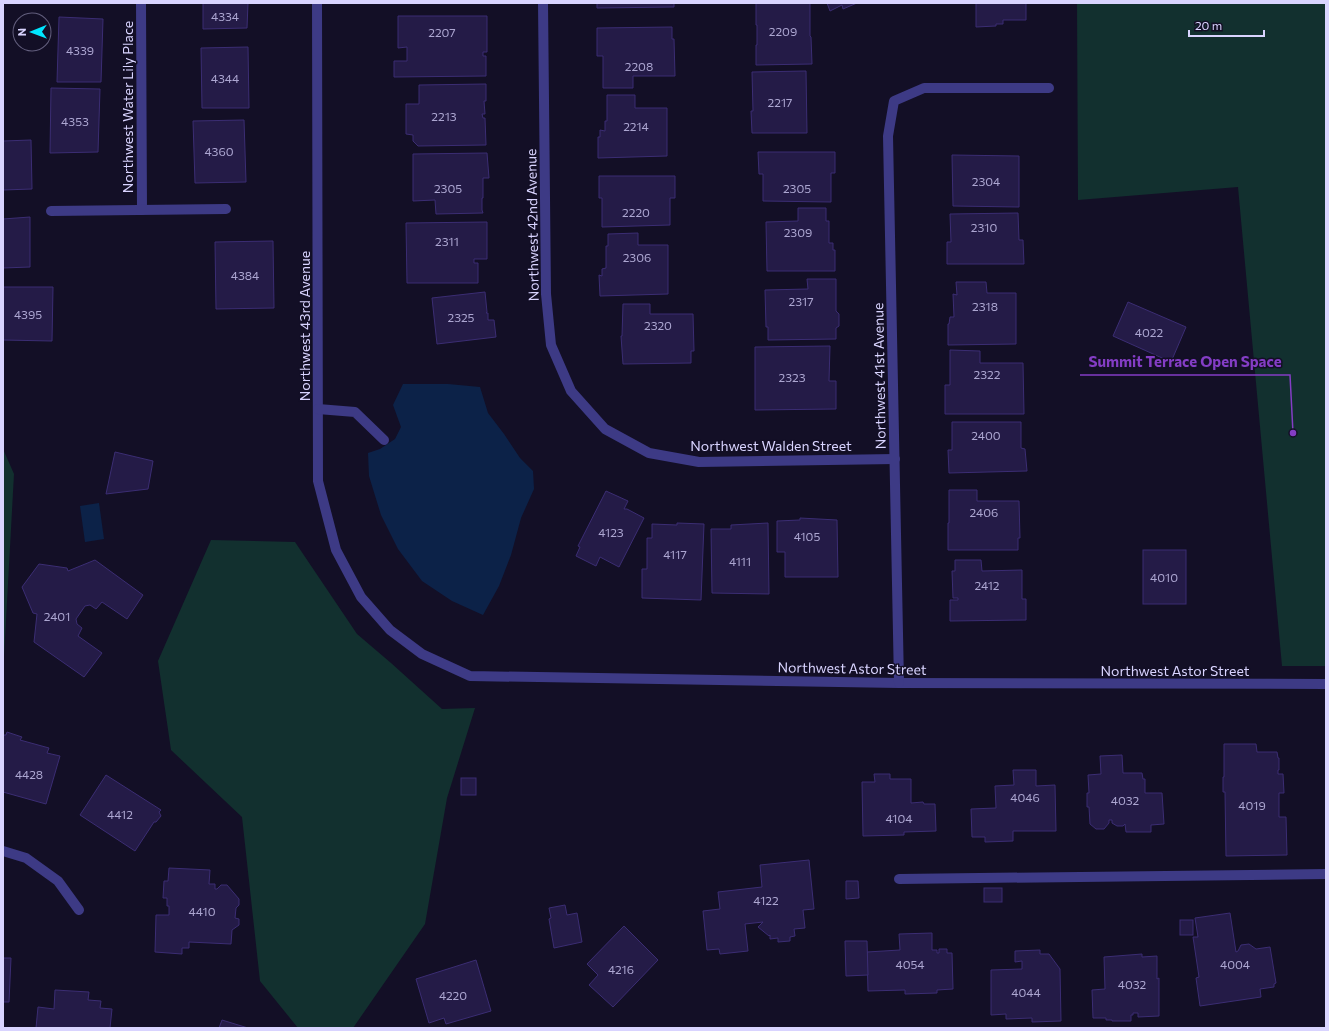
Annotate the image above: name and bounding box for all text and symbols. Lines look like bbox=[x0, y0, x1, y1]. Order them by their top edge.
house number: 4334 bbox=[211, 9, 239, 23]
north arrow bbox=[12, 12, 52, 52]
scale bar bbox=[1189, 12, 1264, 38]
text: 20 m bbox=[1195, 18, 1222, 32]
street label: Northwest Water Lily Place bbox=[119, 21, 136, 193]
house number: 2209 bbox=[769, 24, 797, 38]
house number: 2207 bbox=[428, 25, 456, 39]
text: N bbox=[15, 28, 28, 36]
house number: 4339 bbox=[66, 43, 94, 57]
house number: 2208 bbox=[625, 59, 653, 73]
house number: 4344 bbox=[211, 71, 239, 85]
house number: 2217 bbox=[768, 95, 792, 109]
house number: 2213 bbox=[431, 109, 457, 123]
house number: 4353 bbox=[61, 114, 89, 128]
house number: 2214 bbox=[623, 119, 649, 133]
house number: 4360 bbox=[204, 144, 234, 158]
street label: Northwest 42nd Avenue bbox=[522, 149, 542, 301]
house number: 2304 bbox=[972, 174, 1000, 188]
house number: 2305 bbox=[434, 181, 462, 195]
house number: 2305 bbox=[783, 181, 811, 195]
house number: 2220 bbox=[622, 205, 650, 219]
house number: 2310 bbox=[971, 220, 997, 234]
house number: 2309 bbox=[784, 225, 812, 239]
house number: 2311 bbox=[435, 234, 459, 248]
house number: 2306 bbox=[623, 250, 651, 264]
street label: Northwest 43rd Avenue bbox=[296, 251, 313, 401]
house number: 4384 bbox=[231, 268, 259, 282]
house number: 2317 bbox=[789, 294, 813, 308]
house number: 2318 bbox=[972, 299, 998, 313]
street label: Northwest 41st Avenue bbox=[869, 303, 889, 449]
house number: 4395 bbox=[14, 307, 42, 321]
house number: 2325 bbox=[447, 310, 475, 324]
house number: 2320 bbox=[644, 318, 672, 332]
house number: 4022 bbox=[1135, 325, 1163, 339]
callout: Summit Terrace Open Space bbox=[1080, 348, 1290, 375]
text: Summit Terrace Open Space bbox=[1088, 352, 1282, 370]
house number: 2322 bbox=[974, 367, 1001, 381]
house number: 2323 bbox=[779, 370, 806, 384]
house number: 2400 bbox=[971, 428, 1001, 442]
street label: Northwest Walden Street bbox=[690, 437, 852, 454]
house number: 2406 bbox=[970, 505, 998, 519]
house number: 4123 bbox=[598, 525, 624, 539]
house number: 4105 bbox=[794, 529, 820, 543]
house number: 4117 bbox=[663, 547, 687, 561]
house number: 4111 bbox=[729, 554, 751, 568]
house number: 4010 bbox=[1150, 570, 1178, 584]
house number: 2412 bbox=[974, 578, 1000, 592]
house number: 2401 bbox=[44, 609, 70, 623]
street label: Northwest Astor Street bbox=[777, 658, 927, 678]
street label: Northwest Astor Street bbox=[1100, 662, 1250, 679]
house number: 4428 bbox=[15, 767, 43, 781]
house number: 4046 bbox=[1010, 790, 1040, 804]
house number: 4032 bbox=[1111, 793, 1140, 807]
house number: 4019 bbox=[1238, 798, 1266, 812]
house number: 4412 bbox=[107, 807, 133, 821]
house number: 4104 bbox=[885, 811, 913, 825]
house number: 4122 bbox=[753, 893, 779, 907]
house number: 4410 bbox=[188, 904, 216, 918]
house number: 4054 bbox=[895, 957, 925, 971]
house number: 4004 bbox=[1220, 957, 1250, 971]
house number: 4216 bbox=[608, 962, 634, 976]
house number: 4032 bbox=[1118, 977, 1147, 991]
house number: 4044 bbox=[1011, 985, 1041, 999]
house number: 4220 bbox=[439, 988, 467, 1002]

